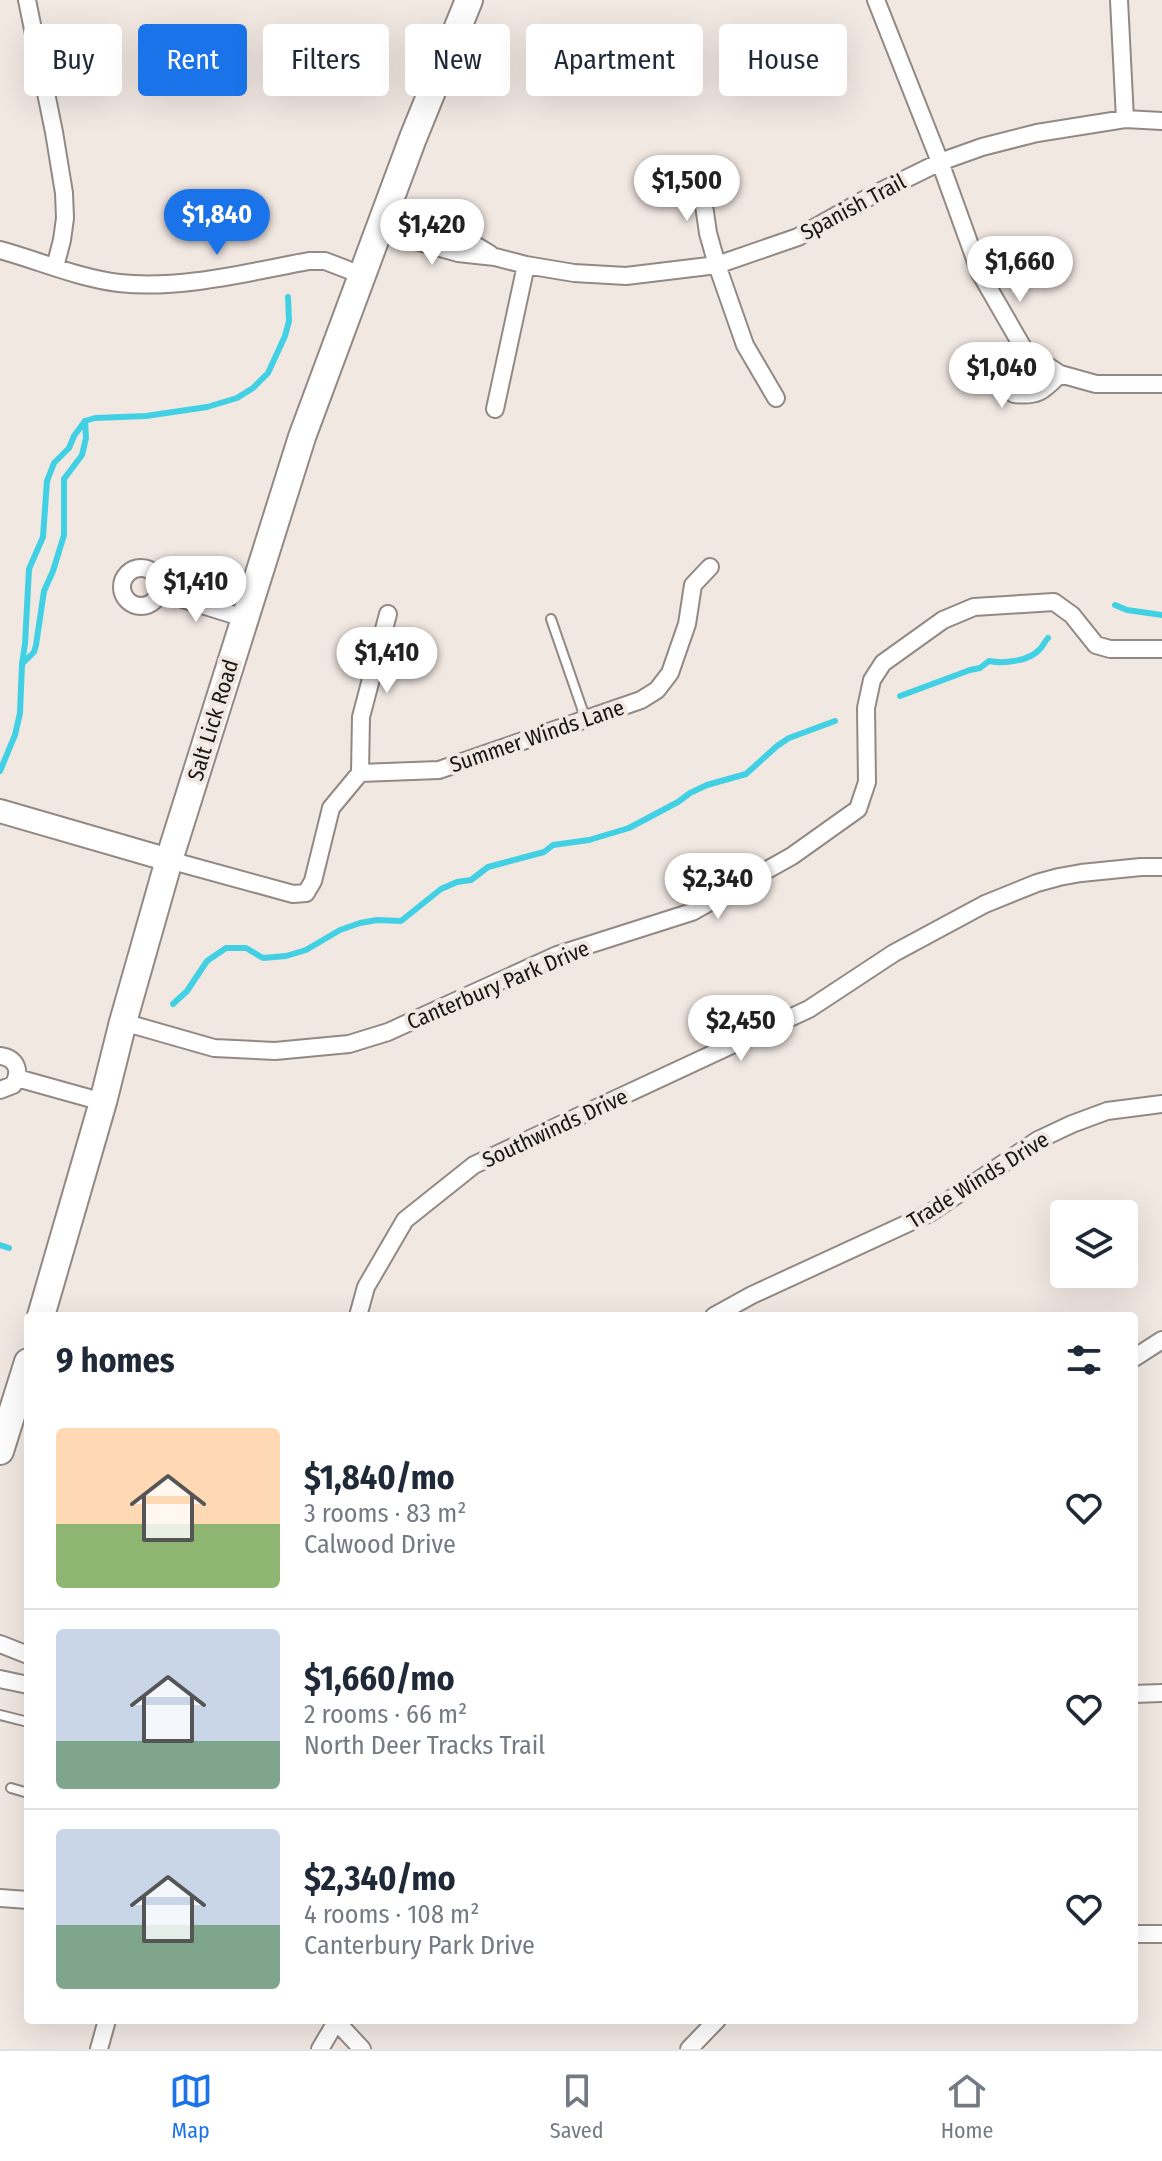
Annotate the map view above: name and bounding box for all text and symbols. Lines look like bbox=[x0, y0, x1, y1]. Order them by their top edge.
chip: Buy bbox=[24, 24, 122, 96]
chip: Rent bbox=[138, 24, 247, 96]
chip: Filters bbox=[263, 24, 389, 96]
chip: New bbox=[405, 24, 510, 96]
chip: Apartment bbox=[526, 24, 703, 96]
chip: House bbox=[719, 24, 847, 96]
pin: $1,500 bbox=[622, 155, 752, 223]
text: $1,500 bbox=[652, 165, 722, 196]
street label: Spanish Trail bbox=[796, 168, 910, 246]
pin: $1,840 bbox=[152, 189, 282, 257]
text: $1,840 bbox=[182, 199, 252, 230]
pin: $1,420 bbox=[367, 199, 497, 267]
text: $1,420 bbox=[398, 209, 466, 240]
pin: $1,660 bbox=[955, 236, 1085, 304]
text: $1,660 bbox=[985, 246, 1055, 277]
pin: $1,040 bbox=[937, 342, 1067, 410]
text: $1,040 bbox=[967, 352, 1037, 383]
pin: $1,410 bbox=[131, 556, 261, 624]
text: $1,410 bbox=[163, 566, 229, 597]
pin: $1,410 bbox=[322, 627, 452, 695]
text: $1,410 bbox=[354, 637, 420, 668]
street label: Salt Lick Road bbox=[182, 656, 244, 784]
street label: Summer Winds Lane bbox=[446, 693, 628, 779]
pin: $2,340 bbox=[653, 853, 783, 921]
text: $2,340 bbox=[683, 863, 753, 894]
street label: Canterbury Park Drive bbox=[403, 934, 593, 1036]
pin: $2,450 bbox=[676, 995, 806, 1063]
text: $2,450 bbox=[706, 1005, 776, 1036]
street label: Southwinds Drive bbox=[478, 1083, 632, 1173]
street label: Trade Winds Drive bbox=[902, 1126, 1054, 1234]
map controls bbox=[1050, 1200, 1138, 1288]
button: layers bbox=[1050, 1200, 1138, 1288]
icon: filters bbox=[1062, 1338, 1106, 1382]
text: 9 homes bbox=[56, 1340, 175, 1381]
text: $1,840/mo bbox=[304, 1457, 455, 1498]
icon: home bbox=[120, 1460, 216, 1556]
icon: heart bbox=[1062, 1486, 1106, 1530]
text: 3 rooms · 83 m² bbox=[304, 1498, 466, 1529]
text: Calwood Drive bbox=[304, 1529, 456, 1560]
text: $1,660/mo bbox=[304, 1658, 455, 1699]
icon: home bbox=[120, 1661, 216, 1757]
icon: heart bbox=[1062, 1687, 1106, 1731]
text: 2 rooms · 66 m² bbox=[304, 1699, 467, 1730]
text: North Deer Tracks Trail bbox=[304, 1730, 545, 1761]
text: $2,340/mo bbox=[304, 1858, 456, 1899]
icon: home bbox=[120, 1861, 216, 1957]
icon: heart bbox=[1062, 1887, 1106, 1931]
text: 4 rooms · 108 m² bbox=[304, 1899, 479, 1930]
text: Canterbury Park Drive bbox=[304, 1930, 535, 1961]
tab: Map bbox=[169, 2069, 213, 2144]
tab: Saved bbox=[550, 2069, 604, 2144]
tab: Home bbox=[941, 2069, 993, 2144]

